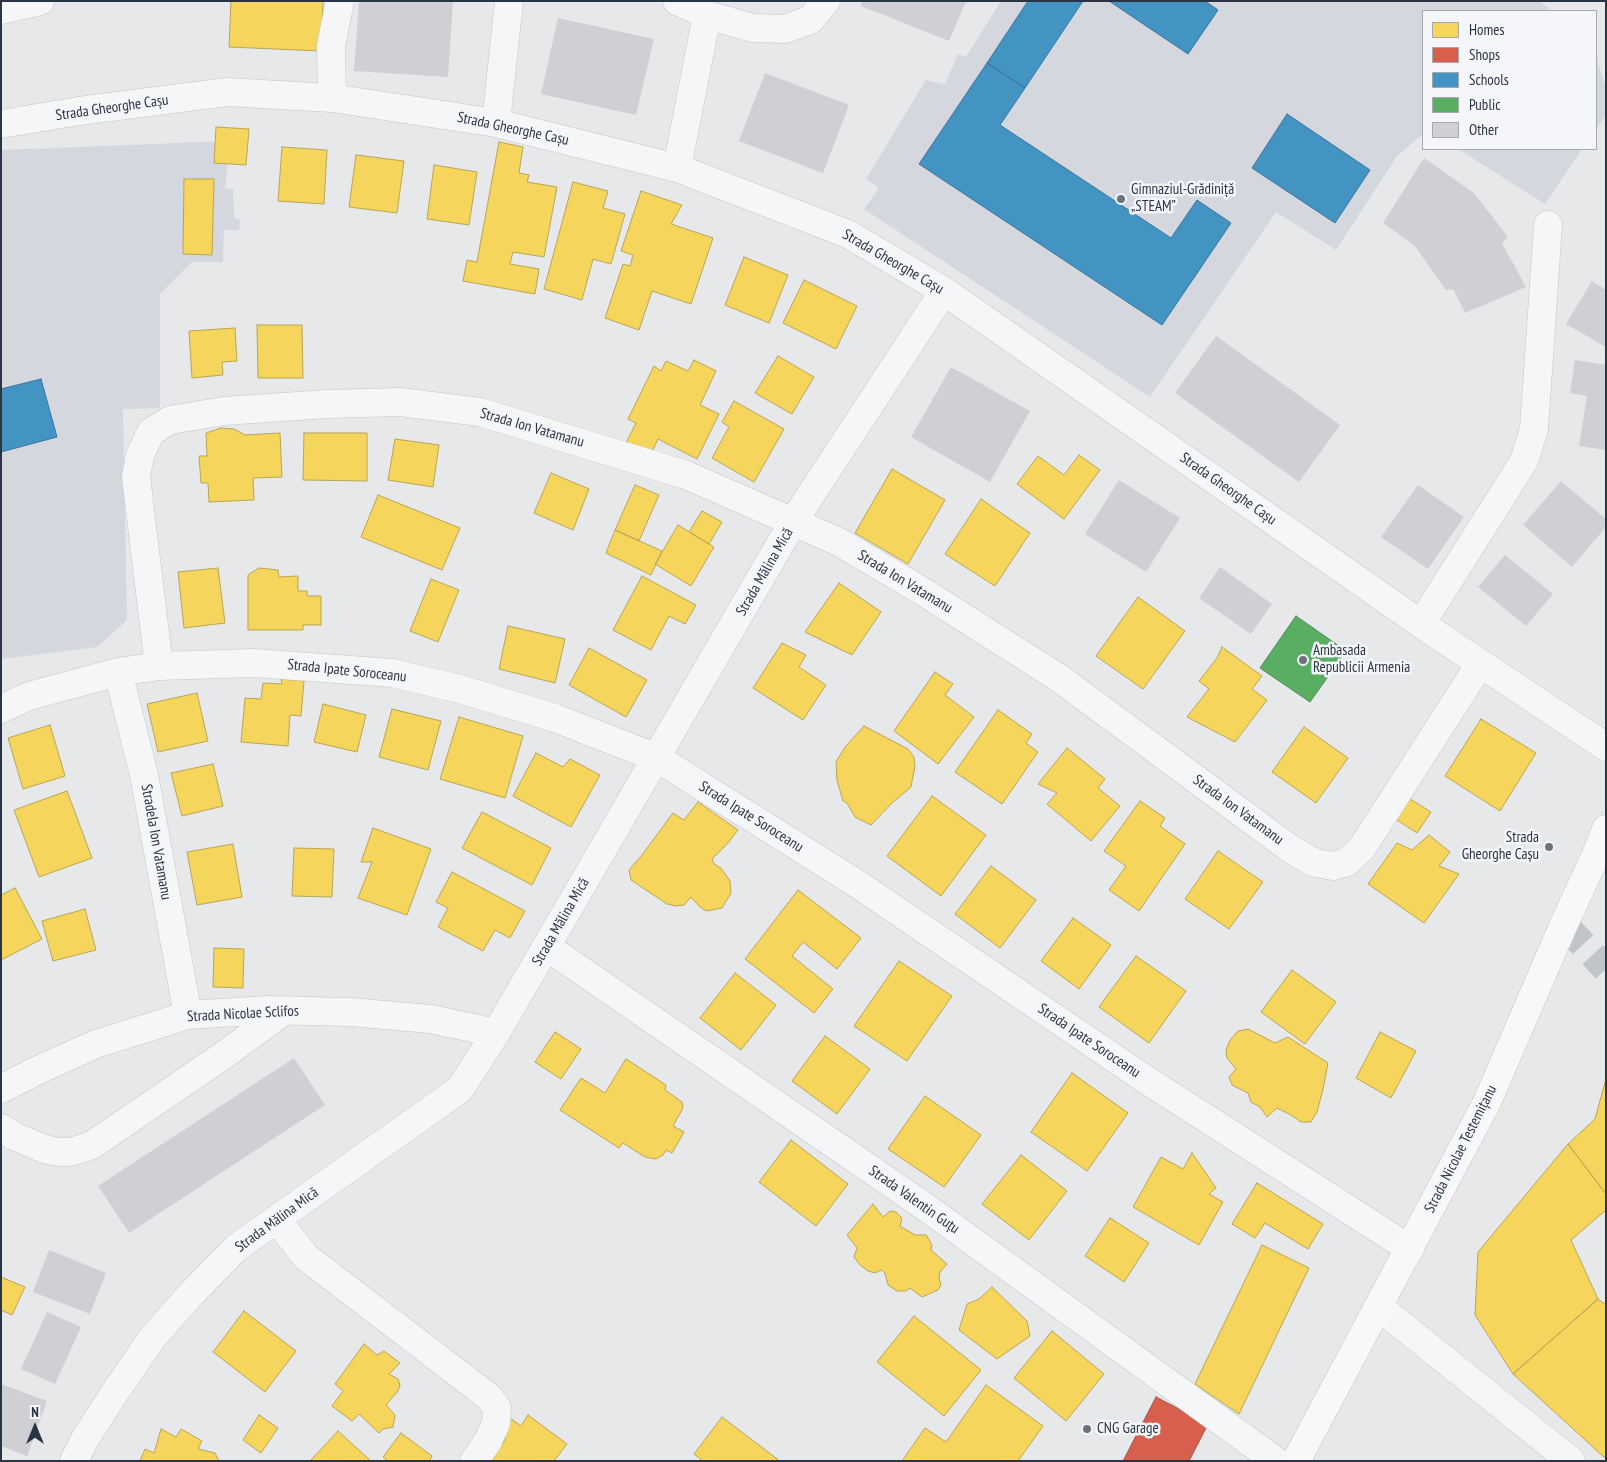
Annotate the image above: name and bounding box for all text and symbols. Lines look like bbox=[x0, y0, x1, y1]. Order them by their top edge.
legend bbox=[1422, 10, 1597, 150]
text: Homes bbox=[1469, 20, 1505, 39]
text: Shops bbox=[1469, 45, 1500, 64]
text: Schools bbox=[1469, 70, 1509, 89]
street label: Strada Gheorghe Cașu bbox=[54, 91, 170, 125]
text: Public bbox=[1469, 95, 1500, 114]
street label: Strada Gheorghe Cașu bbox=[456, 108, 570, 150]
text: Other bbox=[1469, 120, 1498, 139]
place label: Gimnaziul-Grădiniță „STEAM” bbox=[1131, 181, 1234, 216]
marker: Gimnaziul-Grădiniță „STEAM” bbox=[1115, 193, 1127, 205]
street label: Strada Gheorghe Cașu bbox=[839, 226, 947, 298]
street label: Strada Ion Vatamanu bbox=[478, 405, 586, 451]
street label: Strada Gheorghe Cașu bbox=[1176, 449, 1280, 529]
street label: Strada Mălina Mică bbox=[733, 525, 797, 619]
street label: Strada Ion Vatamanu bbox=[854, 547, 956, 617]
place label: Ambasada Republicii Armenia bbox=[1313, 642, 1410, 677]
marker: Ambasada Republicii Armenia bbox=[1297, 654, 1309, 666]
street label: Strada Ipate Soroceanu bbox=[287, 656, 407, 686]
street label: Strada Ion Vatamanu bbox=[1189, 771, 1287, 849]
street label: Strada Ipate Soroceanu bbox=[696, 778, 806, 856]
street label: Stradela Ion Vatamanu bbox=[137, 783, 175, 901]
place label: Strada Gheorghe Cașu bbox=[1462, 829, 1539, 864]
marker: Strada Gheorghe Cașu bbox=[1543, 841, 1555, 853]
street label: Strada Mălina Mică bbox=[529, 875, 593, 969]
street label: Strada Ipate Soroceanu bbox=[1034, 1000, 1144, 1082]
street label: Strada Nicolae Sclifos bbox=[187, 1002, 299, 1026]
street label: Strada Nicolae Testemițanu bbox=[1421, 1082, 1501, 1216]
street label: Strada Valentin Guțu bbox=[865, 1162, 963, 1238]
street label: Strada Mălina Mică bbox=[232, 1184, 322, 1256]
north arrow bbox=[10, 1402, 60, 1452]
text: N bbox=[31, 1403, 39, 1421]
place label: CNG Garage bbox=[1097, 1420, 1159, 1438]
marker: CNG Garage bbox=[1081, 1423, 1093, 1435]

